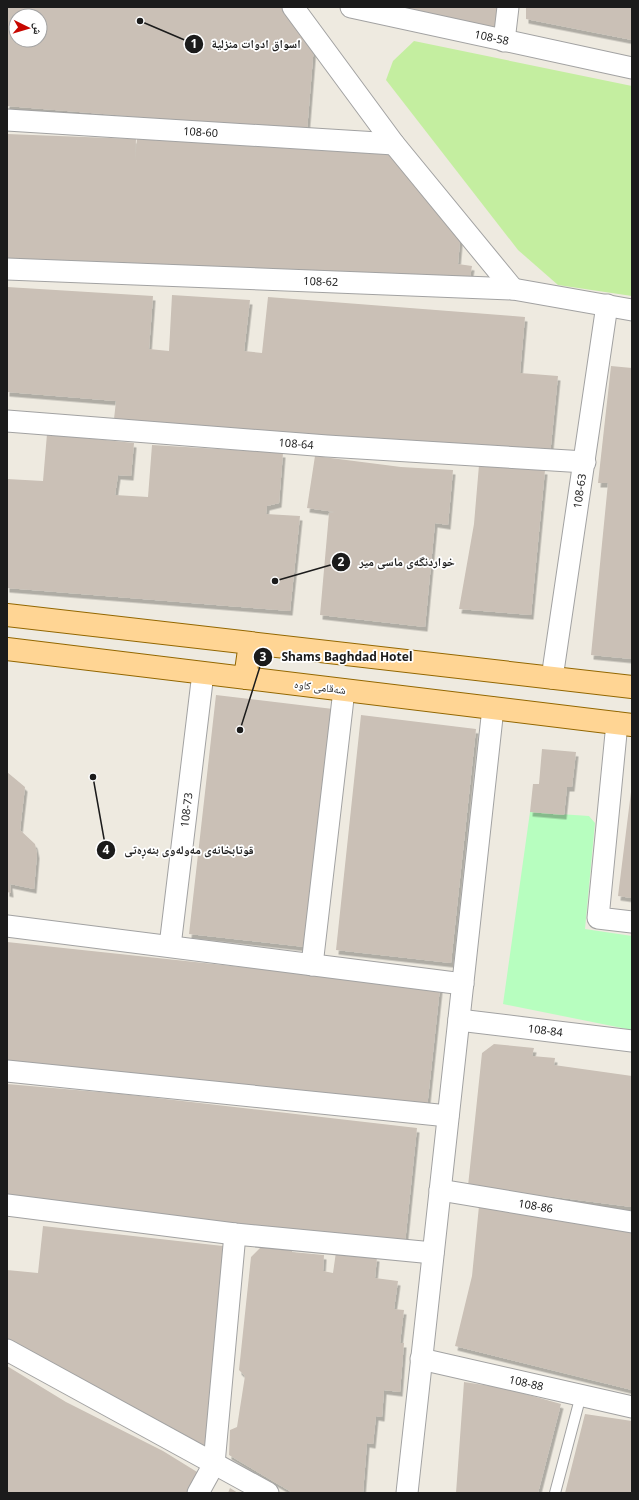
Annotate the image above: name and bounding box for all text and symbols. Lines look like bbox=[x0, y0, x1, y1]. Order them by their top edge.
north arrow bbox=[8, 8, 48, 48]
text: ش bbox=[29, 22, 46, 36]
street label: 108-58 bbox=[473, 26, 511, 48]
callout: اسواق ادوات منزلية bbox=[184, 32, 309, 56]
text: 1 bbox=[191, 35, 197, 52]
text: اسواق ادوات منزلية bbox=[211, 35, 301, 52]
street label: 108-60 bbox=[183, 123, 219, 140]
street label: 108-62 bbox=[303, 273, 339, 289]
street label: 108-64 bbox=[278, 434, 315, 452]
street label: 108-63 bbox=[569, 473, 589, 509]
callout: خواردنگەی ماسی میر bbox=[331, 550, 463, 574]
text: 2 bbox=[338, 553, 345, 570]
text: خواردنگەی ماسی میر bbox=[358, 553, 455, 570]
callout: Shams Baghdad Hotel bbox=[253, 645, 420, 669]
text: 3 bbox=[260, 648, 267, 665]
text: Shams Baghdad Hotel bbox=[281, 648, 413, 665]
street label: شەقامی کاوە bbox=[293, 676, 347, 697]
street label: 108-73 bbox=[176, 792, 195, 828]
callout: قوتابخانەی مەولەوی بنەڕەتی bbox=[96, 838, 262, 862]
text: 4 bbox=[103, 841, 110, 858]
text: قوتابخانەی مەولەوی بنەڕەتی bbox=[124, 841, 254, 859]
street label: 108-84 bbox=[527, 1020, 564, 1040]
street label: 108-86 bbox=[517, 1195, 554, 1216]
street label: 108-88 bbox=[508, 1371, 545, 1394]

